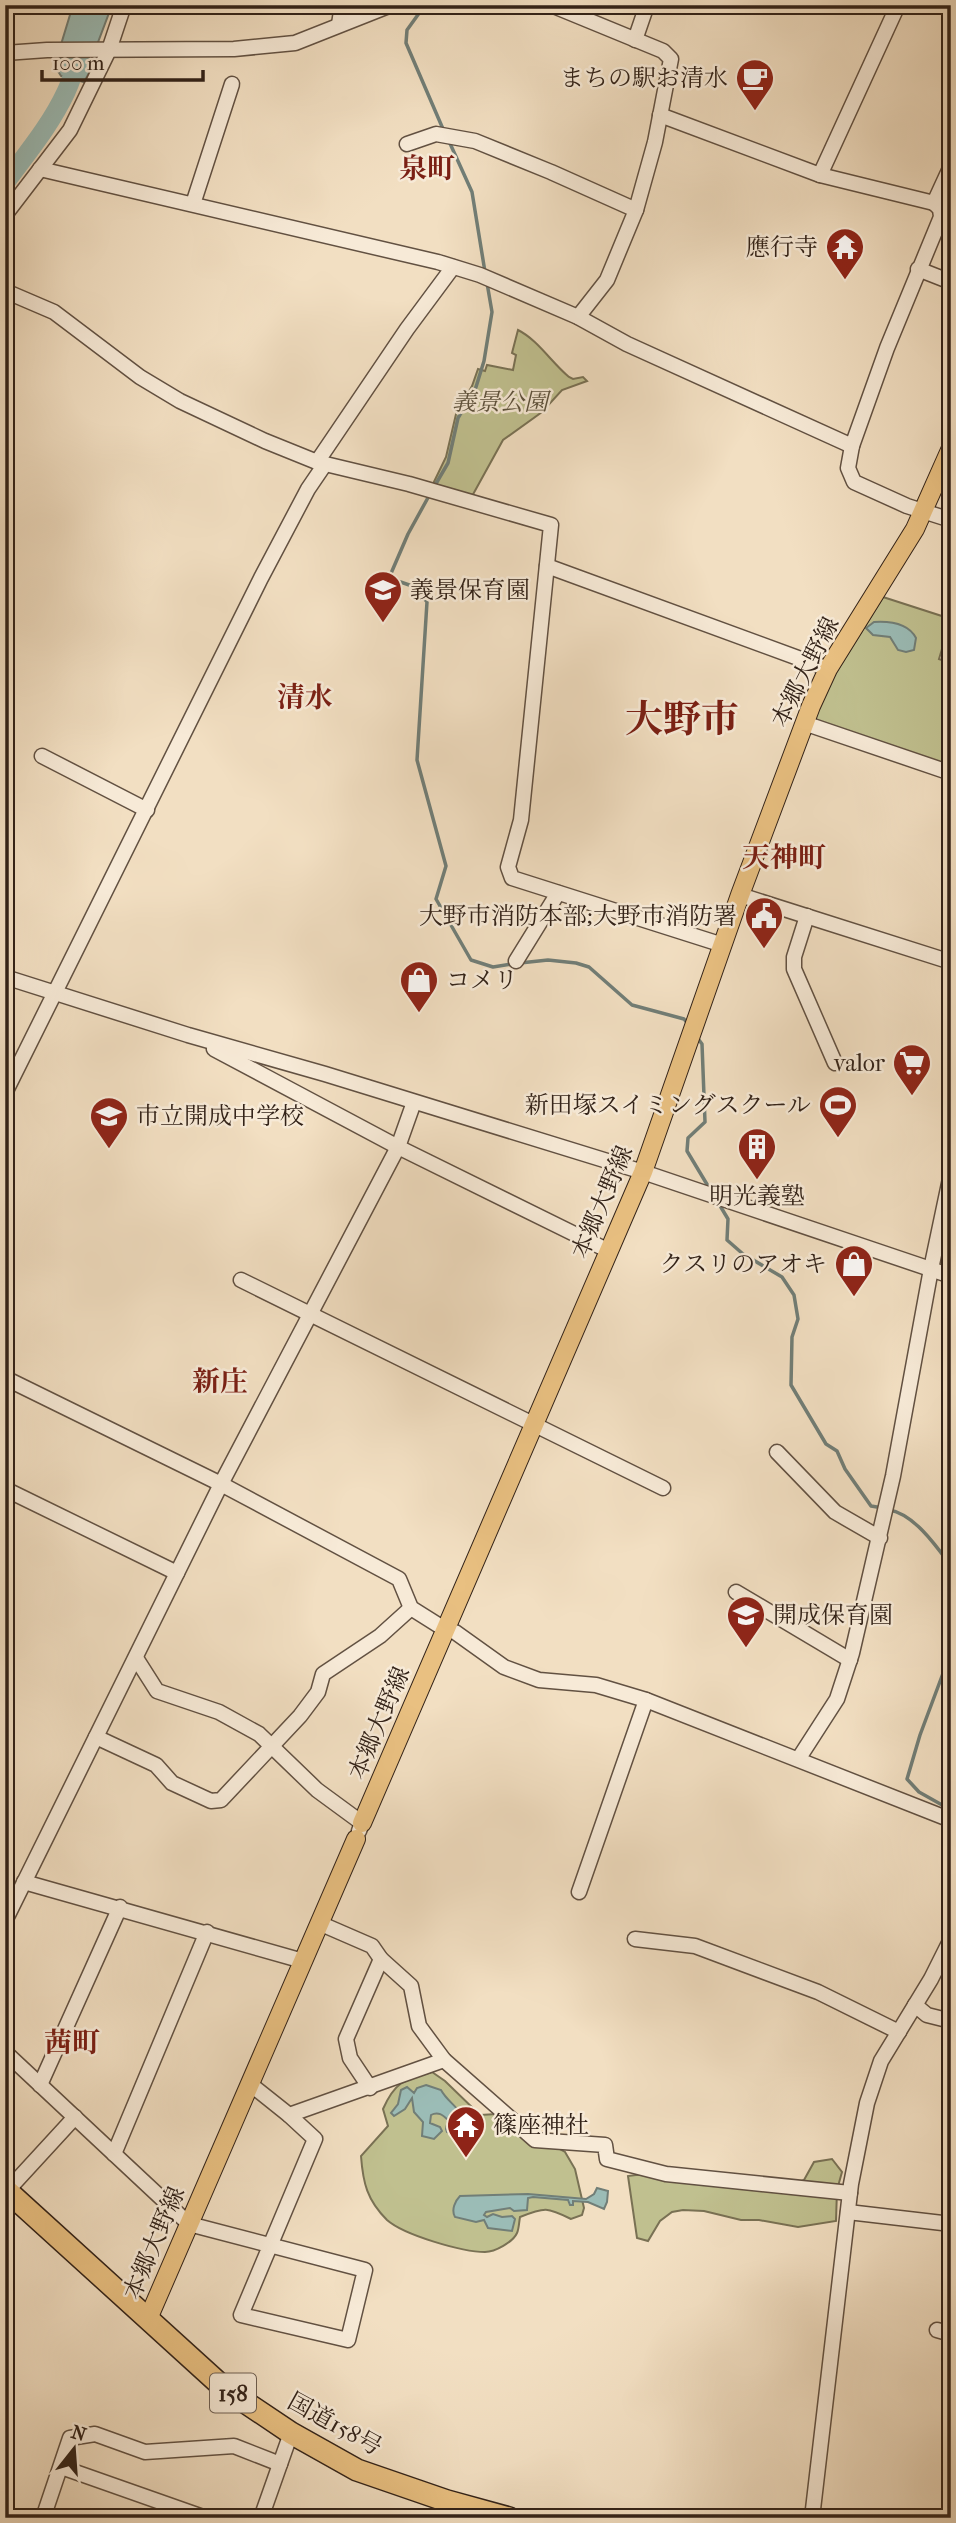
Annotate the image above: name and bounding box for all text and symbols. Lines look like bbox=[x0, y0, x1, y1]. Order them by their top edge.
scale bar bbox=[42, 38, 203, 82]
text: 100 m bbox=[52, 51, 105, 75]
cafe icon: まちの駅お清水 bbox=[734, 57, 776, 112]
place label: まちの駅お清水 bbox=[560, 64, 728, 92]
district label: 泉町 bbox=[399, 152, 455, 185]
temple icon: 應行寺 bbox=[824, 226, 866, 281]
place label: 應行寺 bbox=[746, 233, 818, 261]
park label: 義景公園 bbox=[452, 388, 552, 416]
school or university icon: 義景保育園 bbox=[362, 569, 404, 624]
place label: 義景保育園 bbox=[410, 576, 530, 604]
street label: 本郷大野線 bbox=[765, 612, 845, 732]
district label: 清水 bbox=[277, 681, 333, 714]
district label: 大野市 bbox=[625, 697, 739, 742]
district label: 天神町 bbox=[742, 841, 826, 874]
public building icon: 大野市消防本部;大野市消防署 bbox=[743, 895, 785, 950]
place label: 大野市消防本部;大野市消防署 bbox=[419, 902, 737, 930]
shop icon: コメリ bbox=[398, 959, 440, 1014]
place label: コメリ bbox=[446, 966, 518, 994]
supermarket icon: valor bbox=[891, 1042, 933, 1097]
place label: valor bbox=[833, 1049, 886, 1077]
sports icon: 新田塚スイミングスクール bbox=[817, 1084, 859, 1139]
place label: 新田塚スイミングスクール bbox=[525, 1091, 811, 1119]
school or university icon: 市立開成中学校 bbox=[88, 1095, 130, 1150]
place label: 市立開成中学校 bbox=[136, 1102, 304, 1130]
building icon: 明光義塾 bbox=[736, 1126, 778, 1181]
street label: 本郷大野線 bbox=[566, 1141, 638, 1263]
place label: 明光義塾 bbox=[709, 1182, 805, 1210]
shop icon: クスリのアオキ bbox=[833, 1243, 875, 1298]
place label: クスリのアオキ bbox=[659, 1250, 827, 1278]
district label: 新庄 bbox=[192, 1365, 248, 1398]
school or university icon: 開成保育園 bbox=[725, 1594, 767, 1649]
place label: 開成保育園 bbox=[773, 1601, 893, 1629]
street label: 本郷大野線 bbox=[343, 1662, 415, 1784]
district label: 茜町 bbox=[44, 2026, 100, 2059]
temple icon: 篠座神社 bbox=[445, 2104, 487, 2159]
place label: 篠座神社 bbox=[493, 2111, 589, 2139]
street label: 本郷大野線 bbox=[118, 2182, 190, 2304]
road number: 158 bbox=[210, 2374, 256, 2412]
street label: 国道158号 bbox=[283, 2387, 387, 2461]
north arrow bbox=[38, 2414, 108, 2484]
text: N bbox=[69, 2421, 89, 2446]

